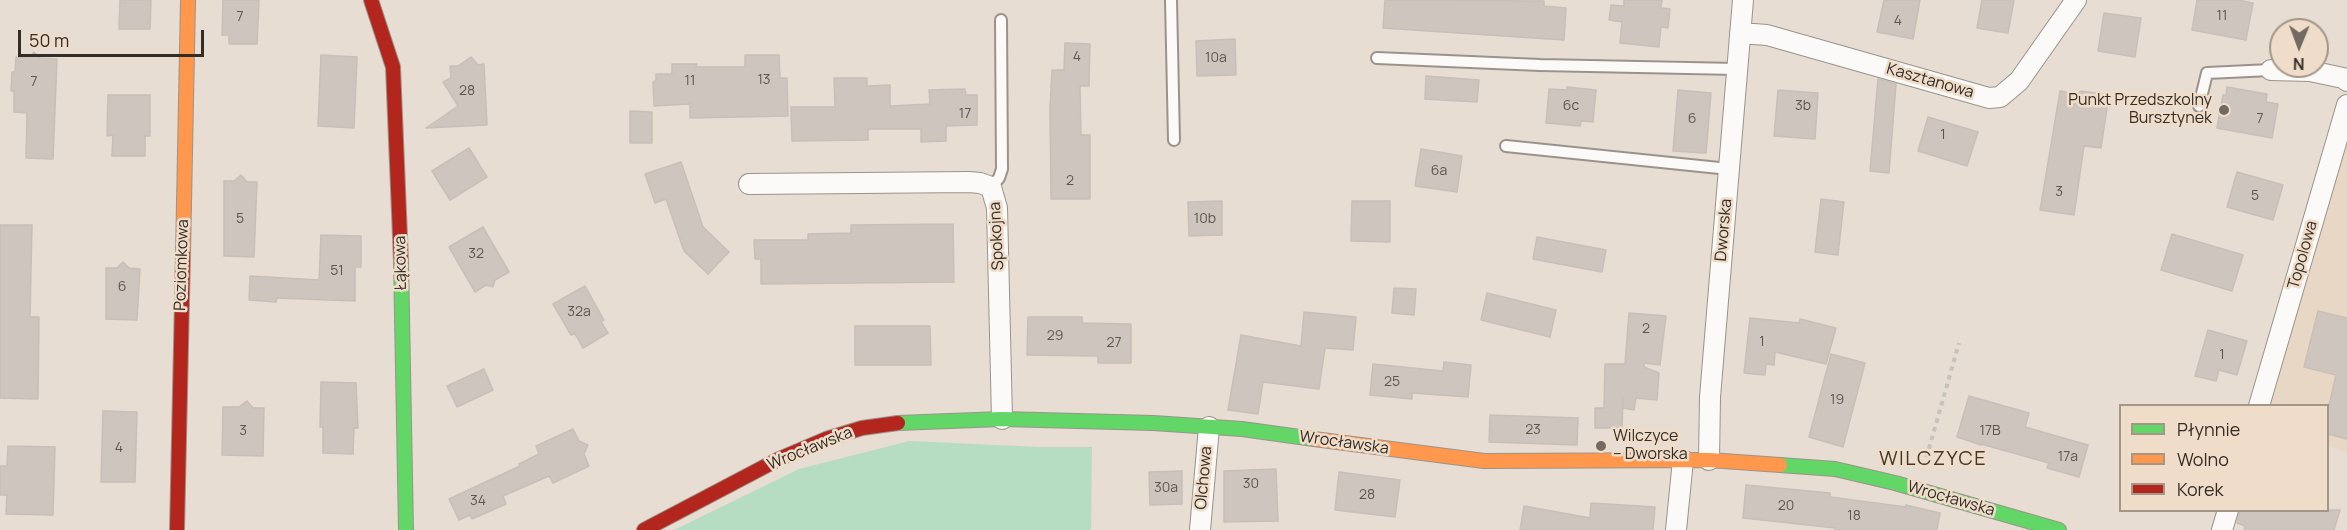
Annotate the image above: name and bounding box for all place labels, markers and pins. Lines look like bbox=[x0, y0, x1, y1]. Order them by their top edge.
place label: Punkt Przedszkolny Bursztynek bbox=[2068, 91, 2212, 129]
marker: Punkt Przedszkolny Bursztynek bbox=[2217, 103, 2231, 117]
place label: Wilczyce – Dworska bbox=[1613, 427, 1688, 465]
marker: Wilczyce – Dworska bbox=[1594, 439, 1608, 453]

